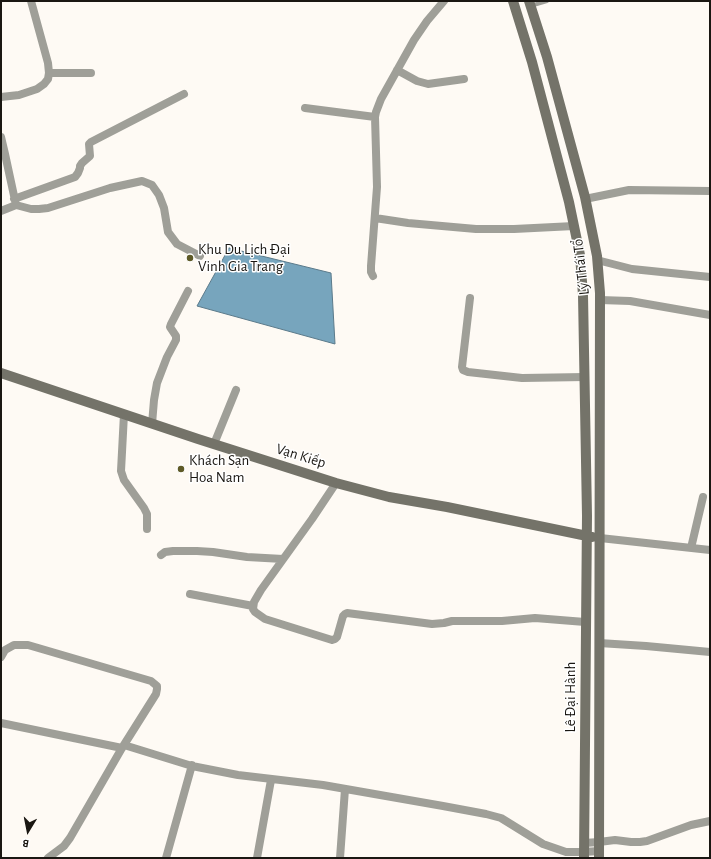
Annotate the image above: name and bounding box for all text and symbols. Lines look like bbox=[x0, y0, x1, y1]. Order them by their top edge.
street label: Lý Thái Tổ bbox=[569, 238, 593, 296]
place label: Khu Du Lịch Đại Vinh Gia Trang bbox=[198, 240, 290, 275]
marker: Khu Du Lịch Đại Vinh Gia Trang bbox=[185, 253, 195, 263]
street label: Vạn Kiếp bbox=[274, 440, 328, 472]
place label: Khách Sạn Hoa Nam bbox=[189, 451, 249, 486]
marker: Khách Sạn Hoa Nam bbox=[176, 464, 186, 474]
street label: Lê Đại Hành bbox=[561, 662, 579, 732]
north arrow bbox=[8, 811, 48, 851]
text: B bbox=[22, 837, 30, 849]

